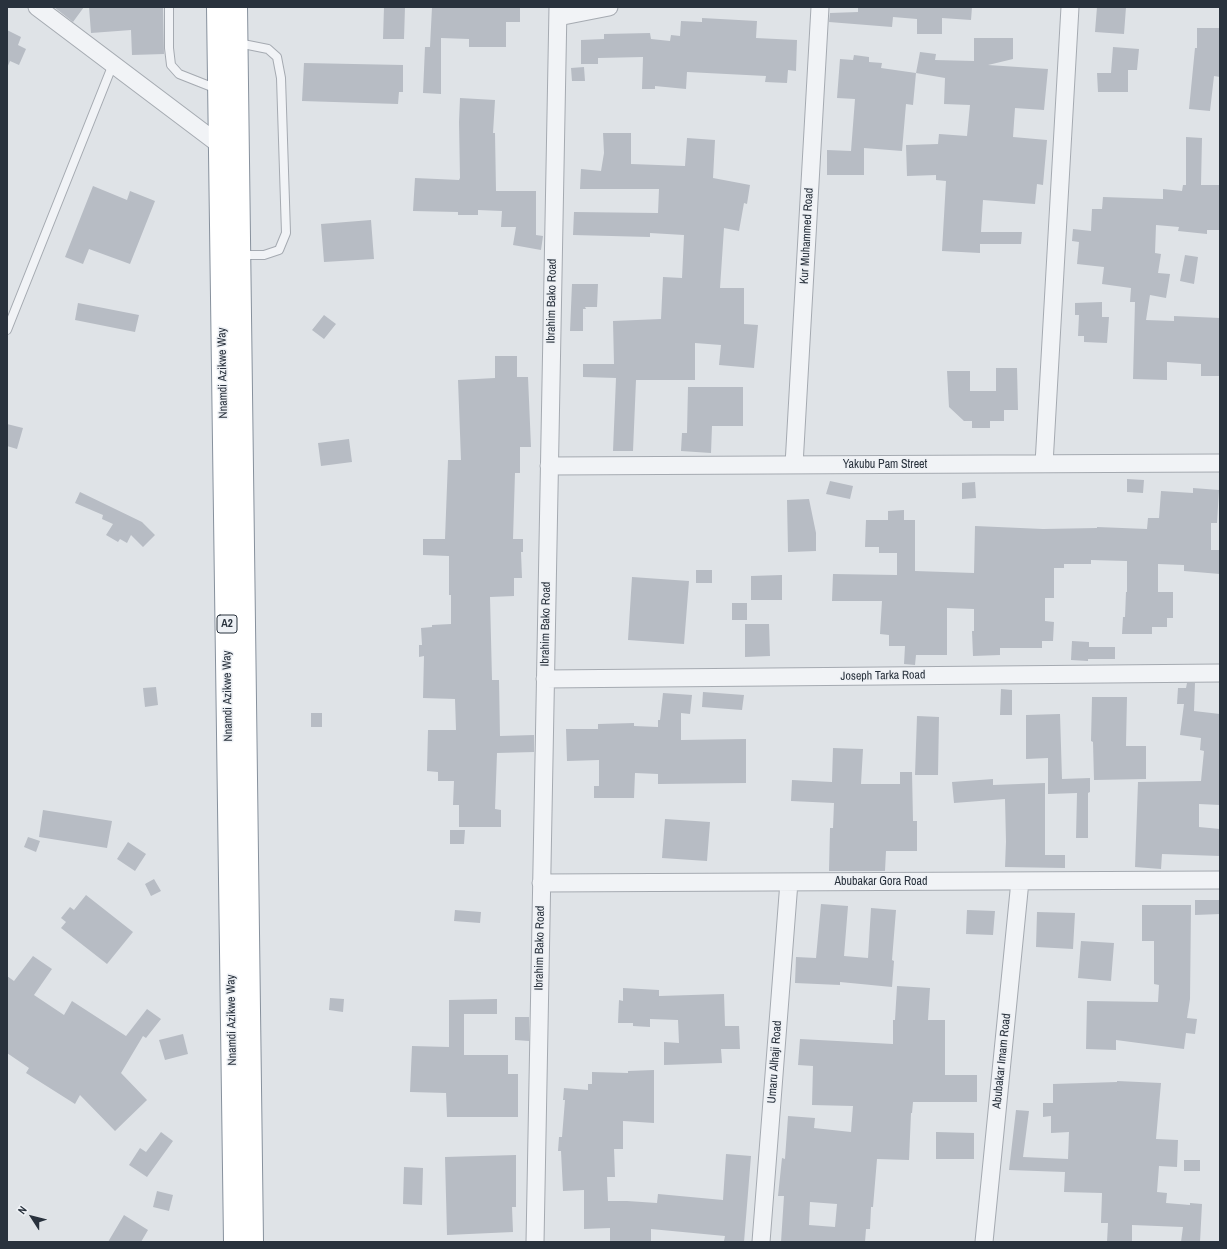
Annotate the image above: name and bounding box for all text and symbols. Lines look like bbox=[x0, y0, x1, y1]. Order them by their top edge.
street label: Kur Muhammed Road bbox=[797, 188, 817, 284]
street label: Ibrahim Bako Road bbox=[544, 258, 560, 344]
street label: Nnamdi Azikwe Way bbox=[215, 327, 231, 419]
street label: Yakubu Pam Street bbox=[843, 458, 927, 472]
street label: Ibrahim Bako Road bbox=[538, 581, 554, 667]
road number: A2 bbox=[217, 615, 237, 633]
street label: Nnamdi Azikwe Way bbox=[220, 650, 236, 742]
street label: Joseph Tarka Road bbox=[840, 668, 926, 684]
street label: Abubakar Gora Road bbox=[835, 875, 927, 889]
street label: Ibrahim Bako Road bbox=[532, 905, 548, 991]
street label: Nnamdi Azikwe Way bbox=[224, 974, 240, 1066]
street label: Abubakar Imam Road bbox=[990, 1013, 1014, 1109]
street label: Umaru Alhaji Road bbox=[765, 1020, 785, 1104]
north arrow bbox=[12, 1197, 52, 1237]
text: N bbox=[15, 1203, 30, 1217]

